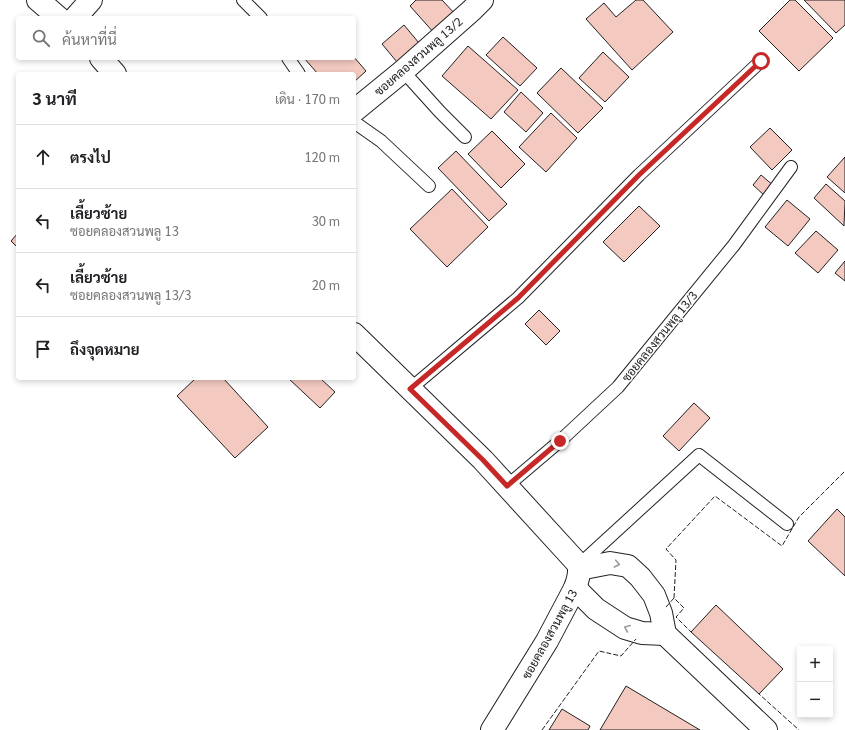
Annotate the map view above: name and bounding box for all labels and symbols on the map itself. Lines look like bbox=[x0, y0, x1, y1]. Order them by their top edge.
street label: ซอยคลองสวนพลู 13/2 bbox=[370, 13, 466, 100]
route start bbox=[752, 52, 770, 70]
street label: ซอยคลองสวนพลู 13/3 bbox=[618, 287, 701, 385]
route end bbox=[551, 432, 569, 450]
one-way arrow bbox=[614, 560, 621, 568]
street label: ซอยคลองสวนพลู 13 bbox=[518, 586, 581, 682]
one-way arrow bbox=[623, 624, 630, 632]

